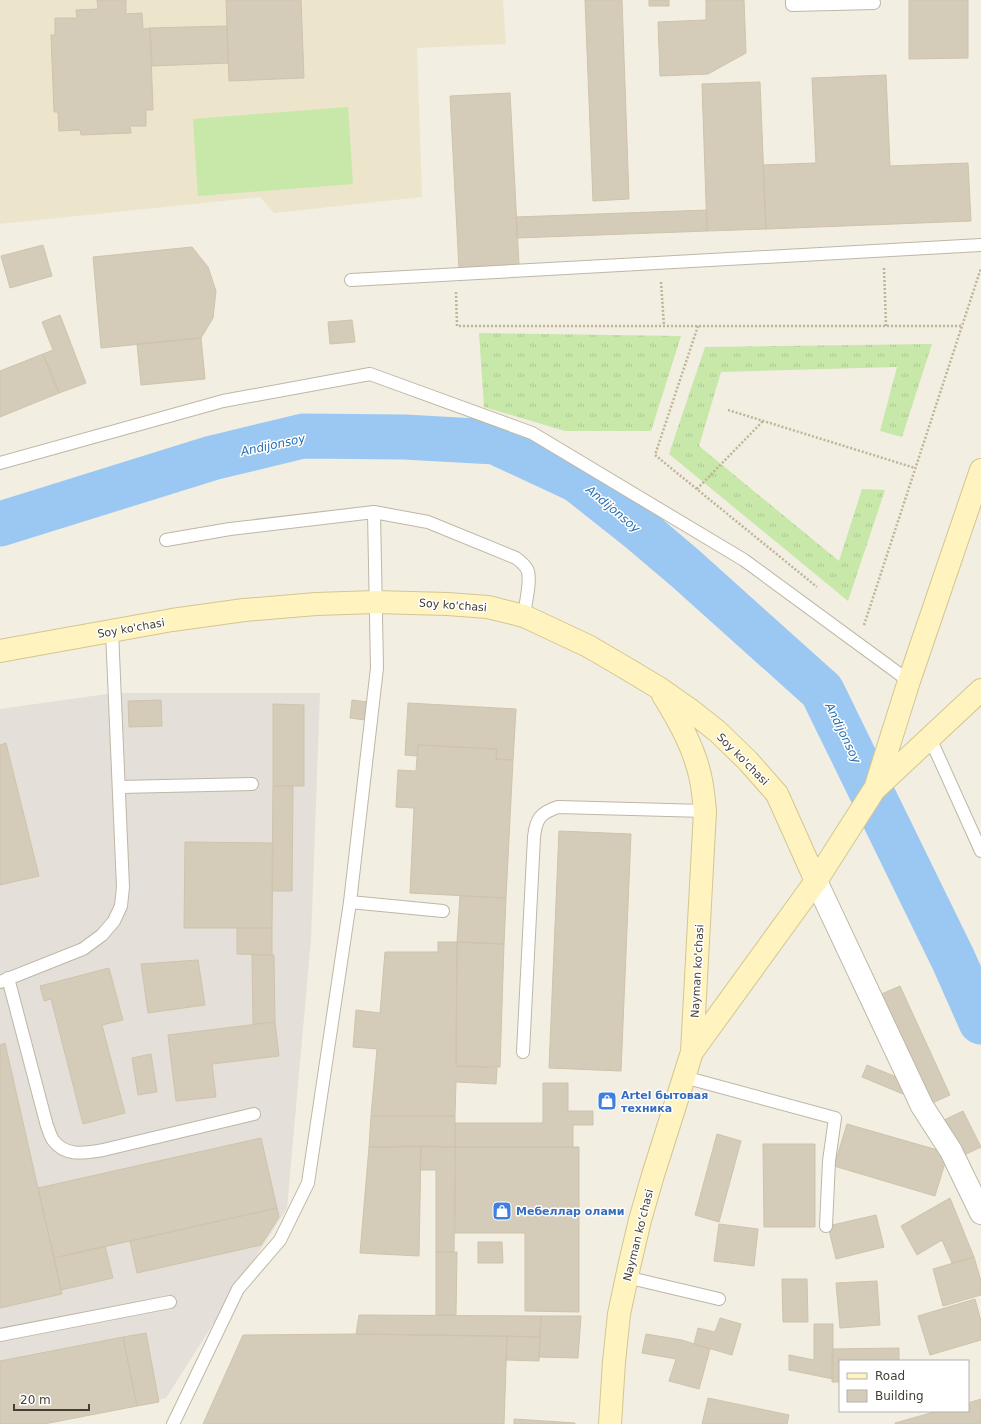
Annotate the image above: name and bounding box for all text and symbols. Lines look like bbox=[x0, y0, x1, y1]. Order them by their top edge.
water label: Andijonsoy bbox=[238, 431, 307, 459]
water label: Andijonsoy bbox=[583, 482, 643, 536]
street label: Soy ko'chasi bbox=[419, 597, 487, 614]
street label: Soy ko'chasi bbox=[96, 616, 166, 641]
water label: Andijonsoy bbox=[822, 699, 864, 766]
street label: Soy ko'chasi bbox=[714, 731, 771, 788]
street label: Nayman ko'chasi bbox=[689, 924, 706, 1018]
place label: Artel бытовая техника bbox=[621, 1089, 708, 1115]
shop icon: Artel бытовая техника bbox=[596, 1090, 618, 1112]
street label: Nayman koʻchasi bbox=[621, 1188, 656, 1282]
shop icon: Мебеллар олами bbox=[491, 1200, 513, 1222]
place label: Мебеллар олами bbox=[516, 1205, 625, 1218]
legend bbox=[839, 1360, 969, 1412]
text: Road bbox=[875, 1369, 905, 1383]
scale bar bbox=[14, 1386, 89, 1412]
text: Building bbox=[875, 1389, 924, 1403]
text: 20 m bbox=[20, 1393, 51, 1407]

